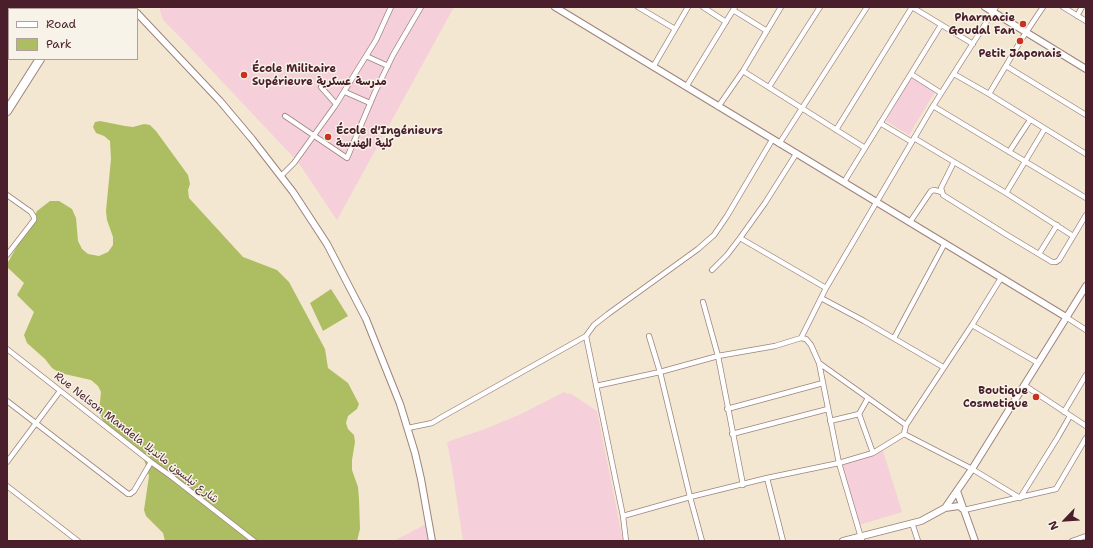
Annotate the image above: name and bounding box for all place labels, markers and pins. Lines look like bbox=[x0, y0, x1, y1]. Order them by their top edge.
place label: Pharmacie Goudal Fan bbox=[949, 11, 1015, 37]
marker: Pharmacie Goudal Fan bbox=[1018, 19, 1028, 29]
marker: Petit Japonais bbox=[1015, 36, 1025, 46]
place label: Petit Japonais bbox=[979, 47, 1061, 61]
place label: École Militaire Supérieure مدرسة عسكرية bbox=[252, 62, 387, 88]
marker: École Militaire Supérieure مدرسة عسكرية bbox=[239, 70, 249, 80]
place label: École d'Ingénieurs كلية الهندسة bbox=[336, 124, 443, 150]
marker: École d'Ingénieurs كلية الهندسة bbox=[323, 132, 333, 142]
place label: Boutique Cosmetique bbox=[963, 384, 1028, 410]
marker: Boutique Cosmetique bbox=[1031, 392, 1041, 402]

